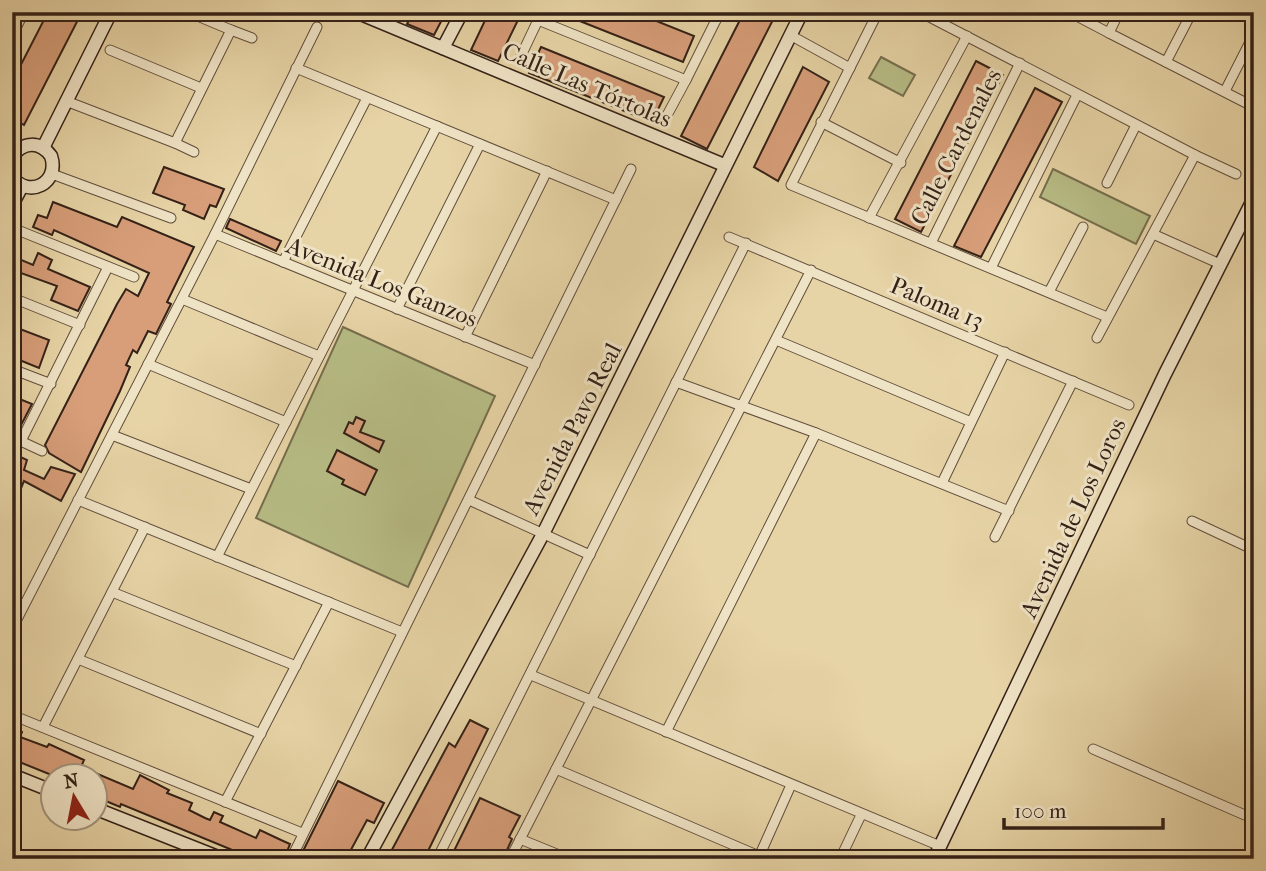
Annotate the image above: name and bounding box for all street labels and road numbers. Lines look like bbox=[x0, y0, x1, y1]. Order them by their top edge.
street label: Calle Las Tórtolas bbox=[498, 37, 676, 133]
street label: Calle Cardenales bbox=[905, 64, 1008, 230]
street label: Avenida Los Ganzos bbox=[282, 231, 482, 333]
street label: Paloma 13 bbox=[886, 271, 988, 335]
street label: Avenida Pavo Real bbox=[516, 338, 628, 520]
street label: Avenida de Los Loros bbox=[1014, 414, 1132, 623]

